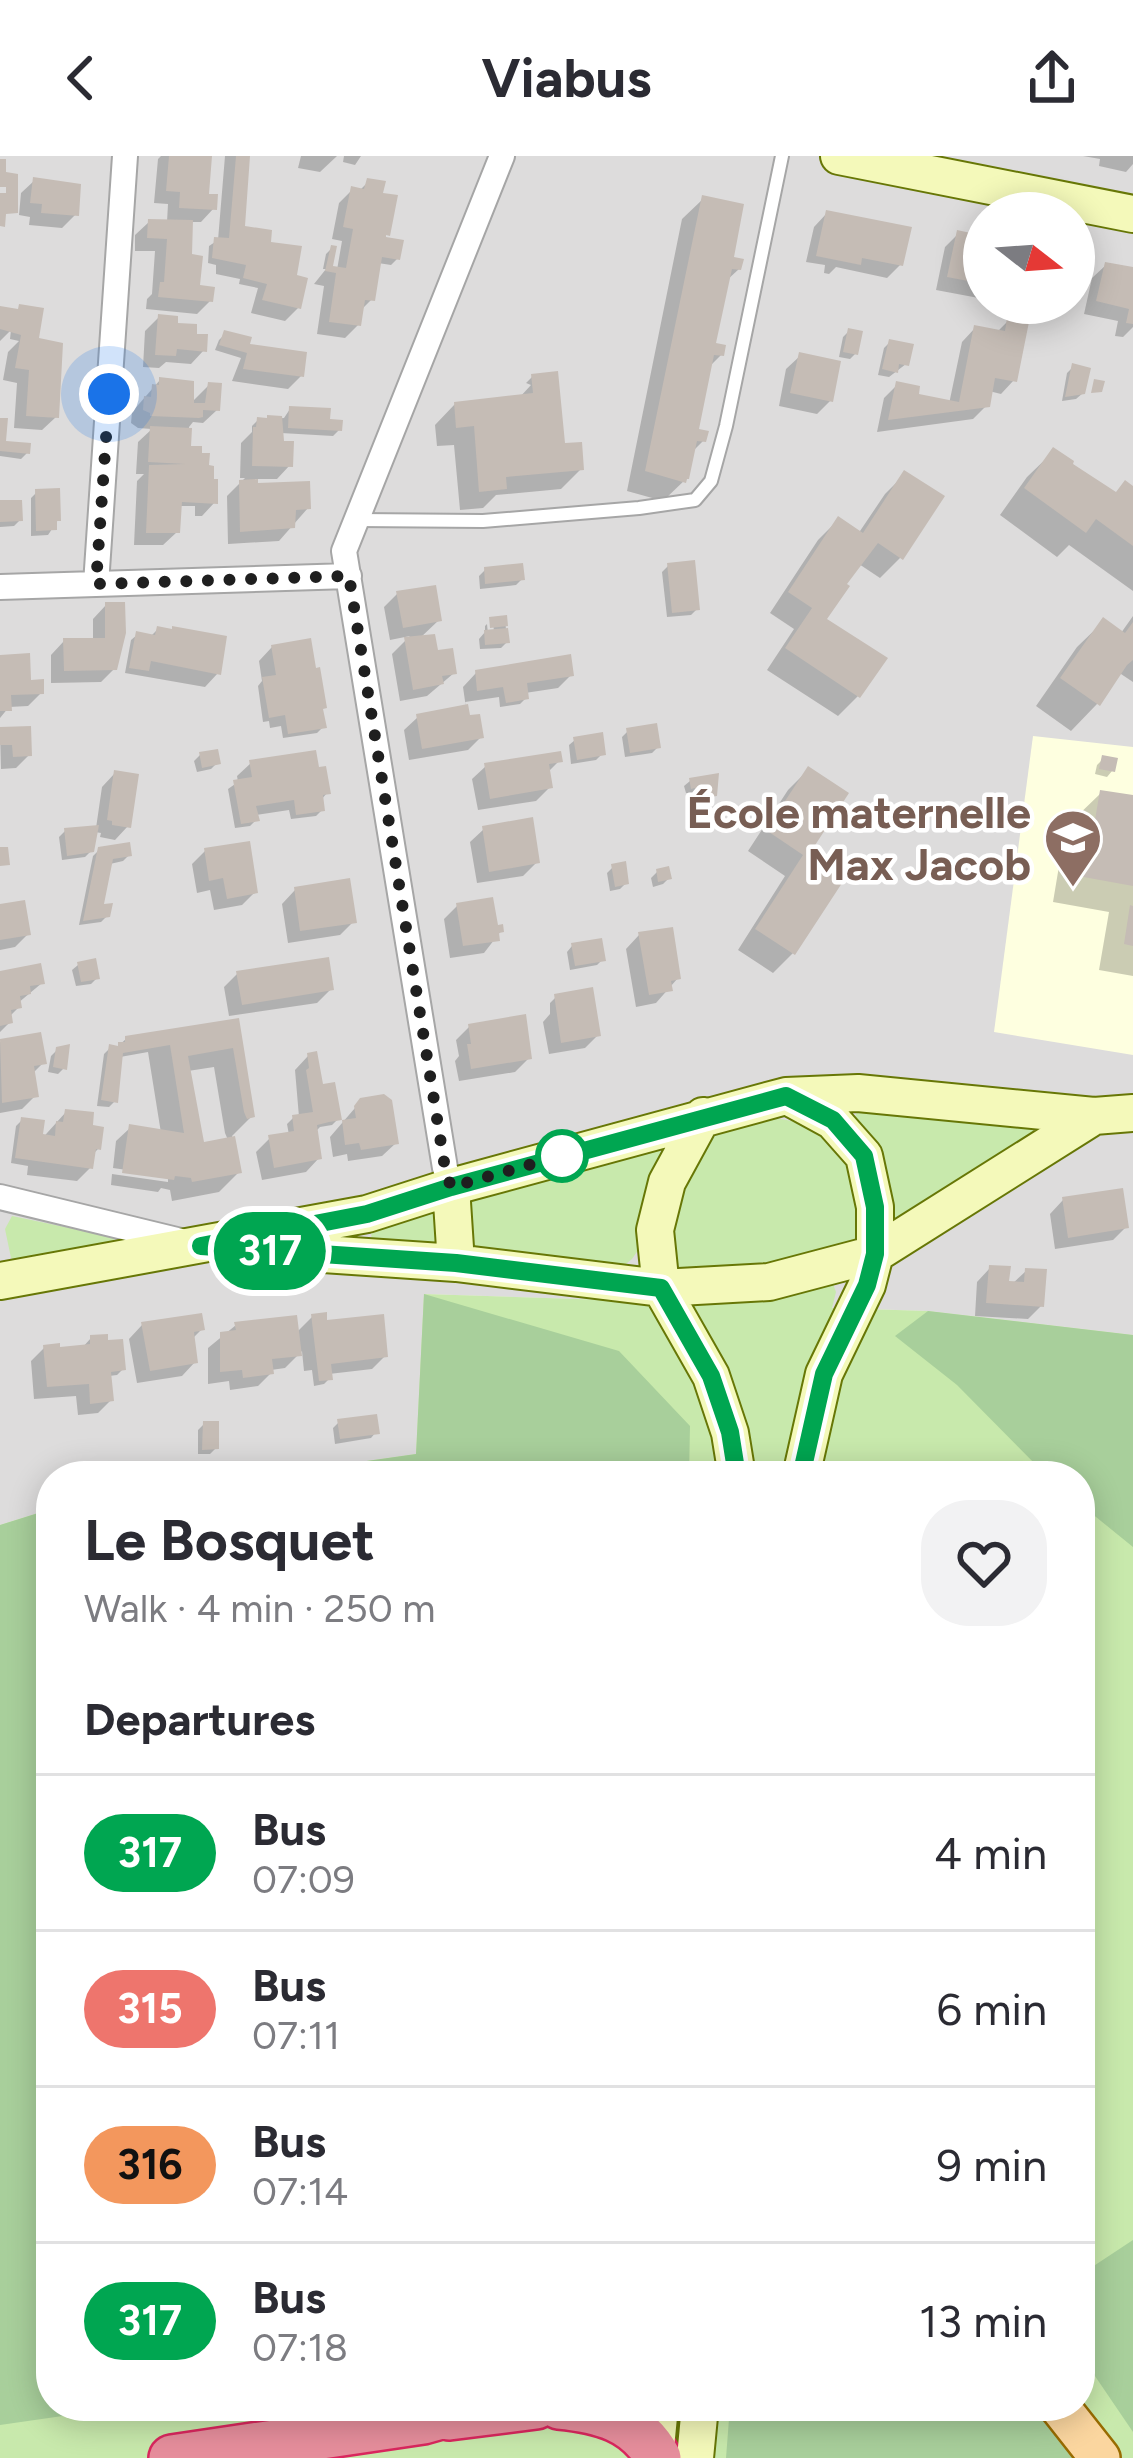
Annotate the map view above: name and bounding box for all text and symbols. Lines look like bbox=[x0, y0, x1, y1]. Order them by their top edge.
icon: back bbox=[48, 45, 114, 111]
icon: share bbox=[1019, 45, 1085, 111]
text: Viabus bbox=[482, 46, 651, 111]
north arrow bbox=[963, 192, 1095, 324]
map controls bbox=[963, 192, 1095, 324]
your location bbox=[79, 364, 139, 424]
place label: École maternelle Max Jacob bbox=[687, 785, 1031, 891]
school or university icon: École maternelle Max Jacob bbox=[1042, 807, 1104, 889]
unlabelled marker bbox=[537, 1131, 587, 1181]
line badge: 317 bbox=[201, 1212, 339, 1290]
text: 317 bbox=[238, 1225, 302, 1276]
button: heart bbox=[921, 1500, 1047, 1626]
text: Le Bosquet bbox=[84, 1506, 375, 1574]
text: Walk · 4 min · 250 m bbox=[84, 1585, 435, 1632]
text: Departures bbox=[84, 1692, 315, 1746]
text: Bus bbox=[252, 1802, 326, 1856]
text: 4 min bbox=[934, 1826, 1047, 1880]
text: 317 bbox=[118, 1827, 182, 1878]
text: 07:09 bbox=[252, 1856, 355, 1903]
text: Bus bbox=[252, 1958, 326, 2012]
text: 6 min bbox=[937, 1982, 1047, 2036]
text: 315 bbox=[117, 1983, 183, 2034]
text: 07:11 bbox=[252, 2012, 340, 2059]
text: Bus bbox=[252, 2114, 326, 2168]
text: 9 min bbox=[937, 2138, 1047, 2192]
text: 316 bbox=[117, 2139, 183, 2190]
text: 07:14 bbox=[252, 2168, 348, 2215]
text: Bus bbox=[252, 2270, 326, 2324]
text: 13 min bbox=[919, 2294, 1047, 2348]
text: 317 bbox=[118, 2295, 182, 2346]
text: 07:18 bbox=[252, 2324, 348, 2371]

